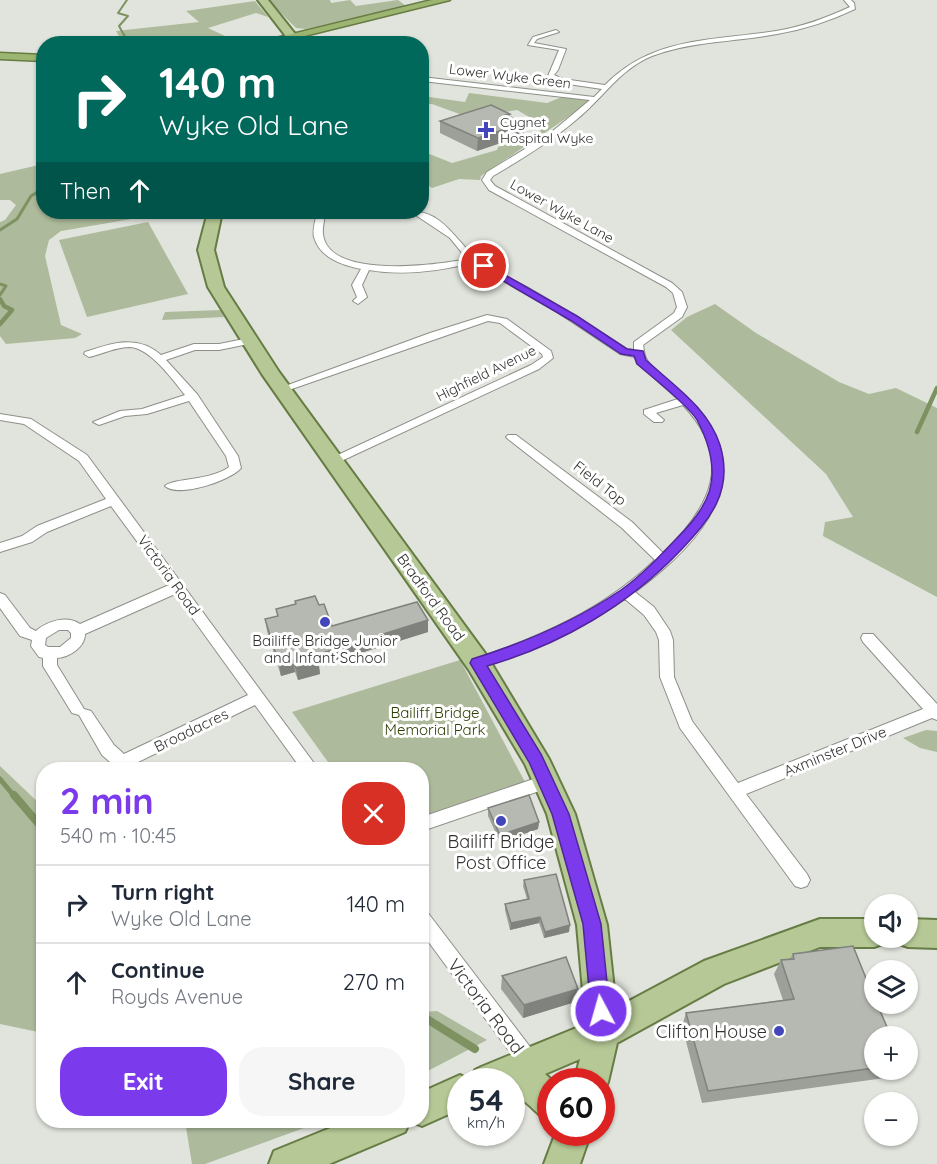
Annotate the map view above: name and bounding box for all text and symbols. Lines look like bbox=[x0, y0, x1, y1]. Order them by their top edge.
text: 140 m bbox=[159, 56, 276, 109]
icon: right bbox=[60, 60, 138, 138]
street label: Lower Wyke Green bbox=[448, 60, 572, 92]
text: Wyke Old Lane bbox=[159, 108, 349, 142]
place label: Cygnet Hospital Wyke bbox=[500, 113, 594, 147]
marker: Cygnet Hospital Wyke bbox=[477, 121, 495, 139]
icon: ahead bbox=[123, 174, 156, 207]
street label: Lower Wyke Lane bbox=[507, 175, 617, 247]
text: Then bbox=[60, 177, 111, 205]
pin bbox=[458, 240, 509, 291]
icon: arrive bbox=[467, 249, 500, 282]
street label: Highfield Avenue bbox=[433, 341, 539, 405]
street label: Field Top bbox=[570, 456, 630, 510]
street label: Victoria Road bbox=[134, 531, 204, 619]
street label: Bradford Road bbox=[393, 550, 469, 644]
marker: Bailiffe Bridge Junior and Infant School bbox=[318, 615, 332, 629]
place label: Bailiffe Bridge Junior and Infant School bbox=[252, 631, 398, 667]
park label: Bailiff Bridge Memorial Park bbox=[385, 703, 486, 739]
street label: Broadacres bbox=[151, 704, 231, 756]
street label: Axminster Drive bbox=[781, 722, 889, 780]
text: 2 min bbox=[60, 778, 154, 823]
button: close bbox=[342, 782, 405, 845]
marker: Bailiff Bridge Post Office bbox=[494, 814, 508, 828]
text: 540 m · 10:45 bbox=[60, 823, 177, 848]
place label: Bailiff Bridge Post Office bbox=[448, 830, 554, 874]
text: Turn right bbox=[111, 878, 215, 906]
icon: right bbox=[60, 888, 93, 921]
text: 140 m bbox=[346, 890, 405, 918]
map controls bbox=[864, 894, 918, 1146]
button: sound bbox=[864, 894, 918, 948]
text: Wyke Old Lane bbox=[111, 906, 252, 931]
street label: Victoria Road bbox=[443, 954, 529, 1058]
text: Continue bbox=[111, 956, 205, 984]
button: layers bbox=[864, 960, 918, 1014]
icon: ahead bbox=[60, 966, 93, 999]
text: 270 m bbox=[343, 968, 405, 996]
position arrow bbox=[569, 979, 633, 1043]
text: Royds Avenue bbox=[111, 984, 243, 1009]
place label: Clifton House bbox=[656, 1020, 767, 1043]
marker: Clifton House bbox=[772, 1024, 786, 1038]
button: + bbox=[864, 1026, 918, 1080]
button: Exit bbox=[60, 1047, 227, 1116]
button: Share bbox=[239, 1047, 405, 1116]
speed limit sign: 60 bbox=[537, 1068, 615, 1146]
text: 54 bbox=[469, 1081, 503, 1119]
button: − bbox=[864, 1092, 918, 1146]
text: km/h bbox=[467, 1113, 505, 1132]

